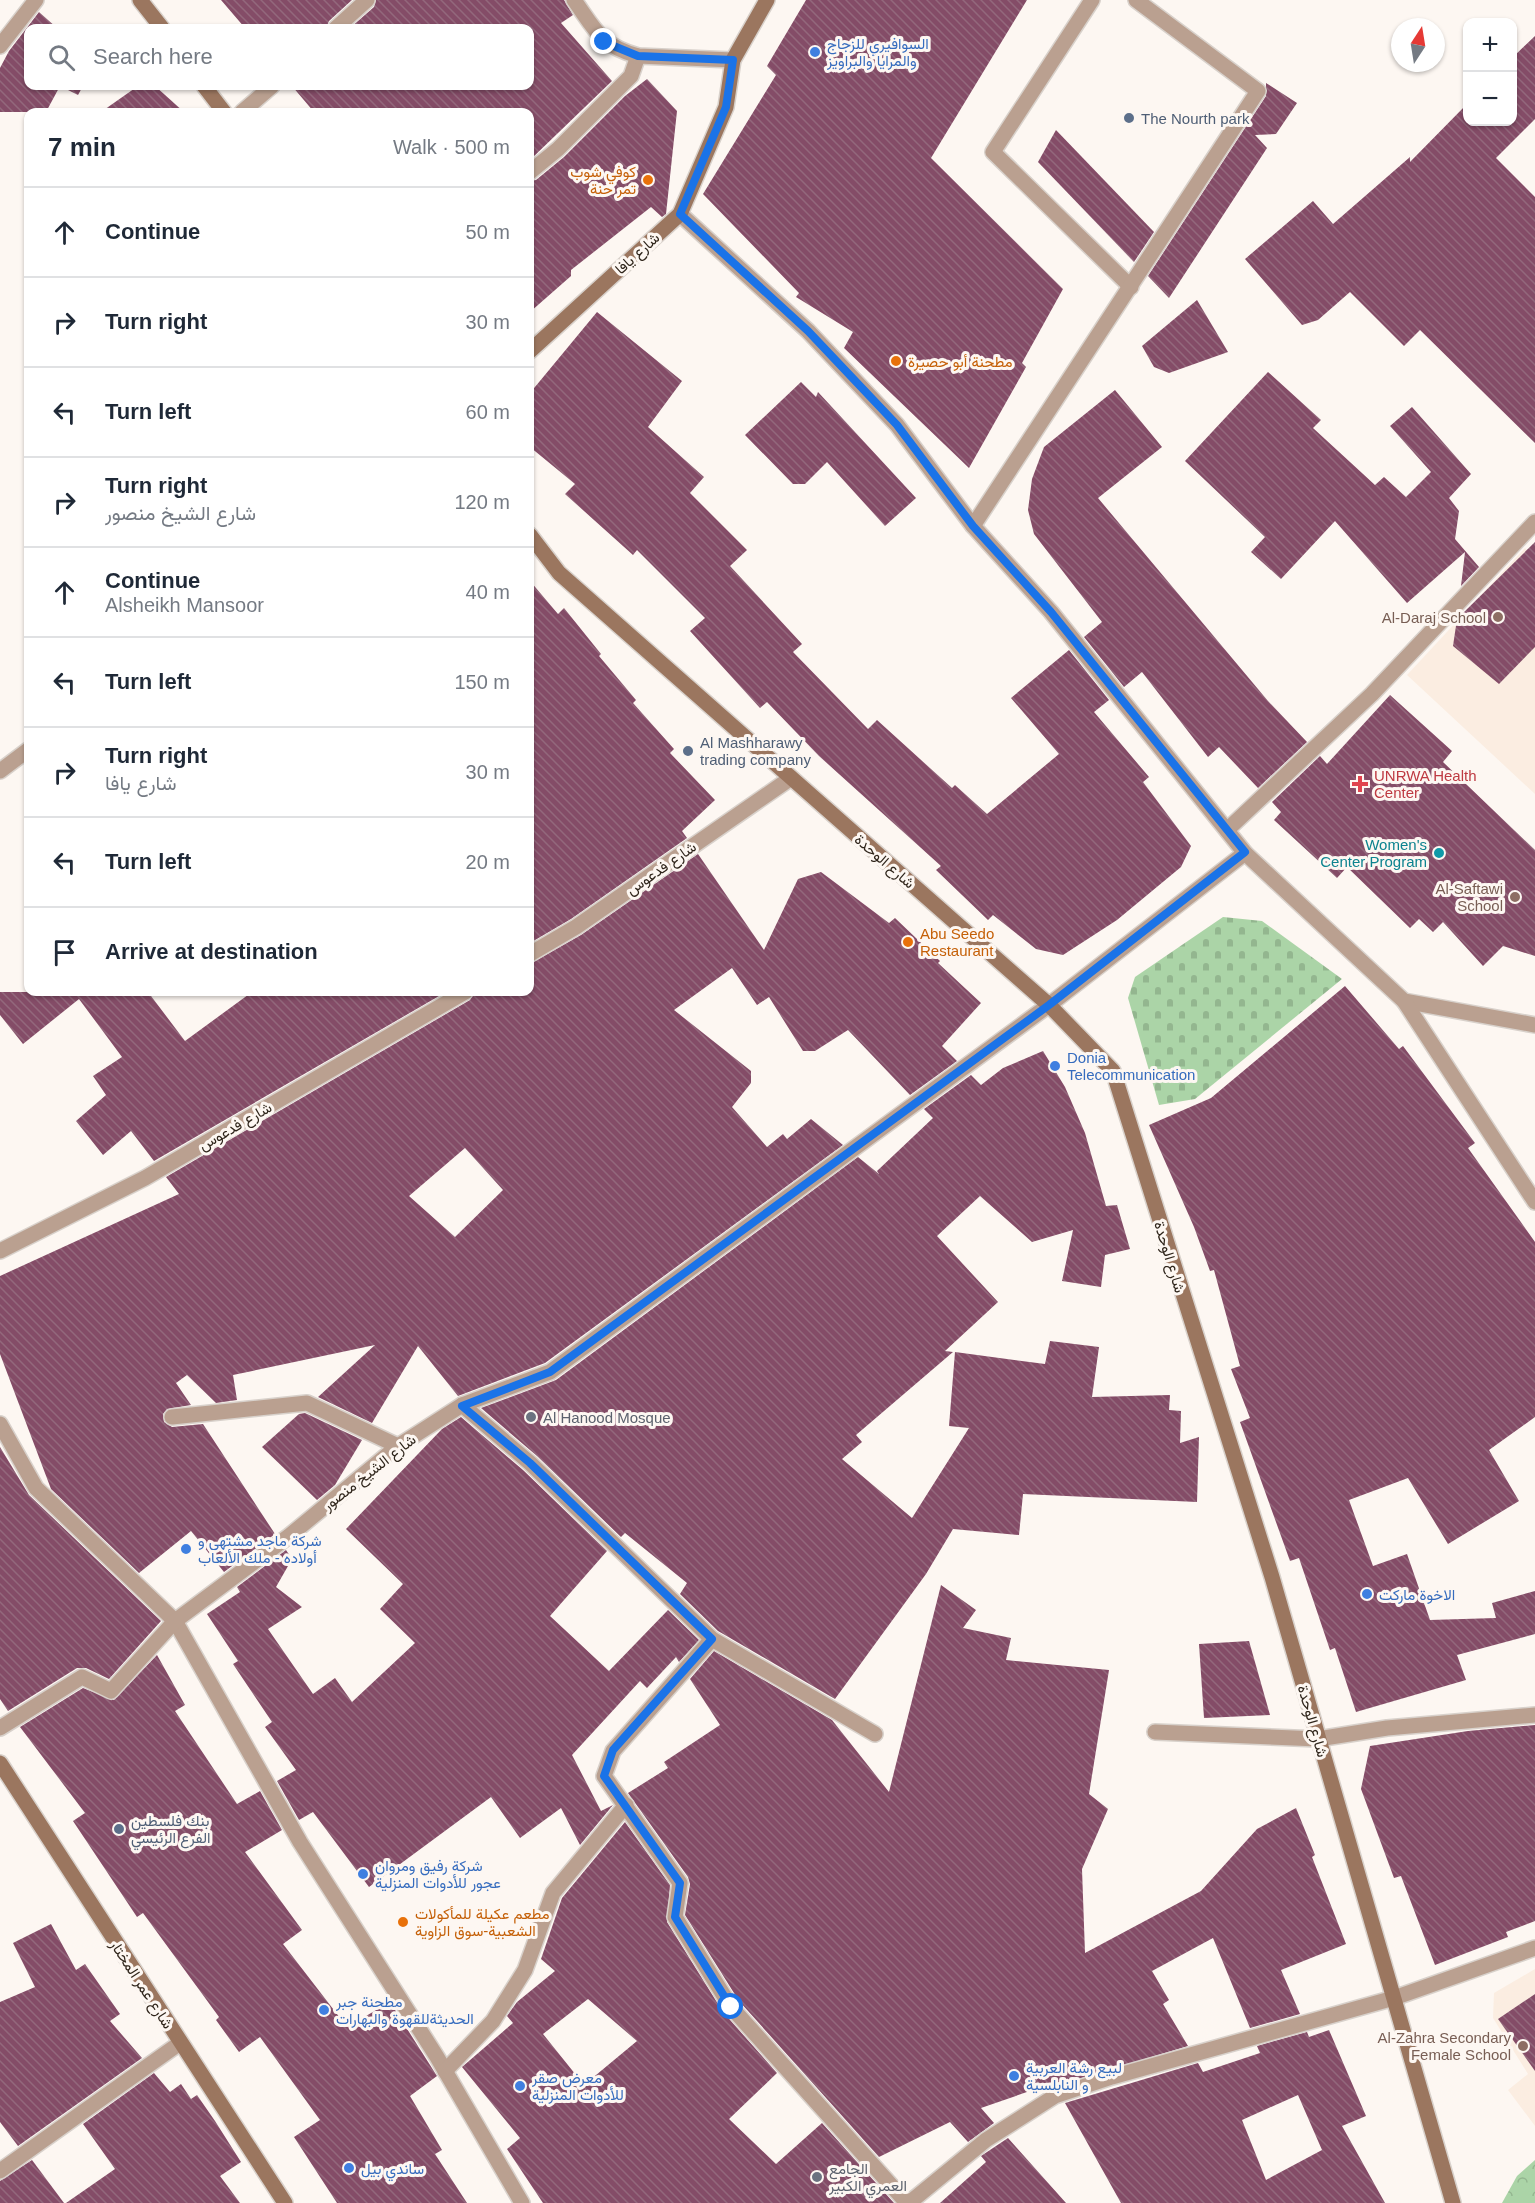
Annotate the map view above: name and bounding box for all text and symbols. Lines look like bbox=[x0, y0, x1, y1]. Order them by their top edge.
north arrow bbox=[1391, 18, 1445, 72]
map controls bbox=[1463, 18, 1517, 126]
button: + bbox=[1463, 18, 1517, 72]
search box bbox=[24, 24, 534, 90]
route end bbox=[590, 28, 616, 54]
place label: السوافيري للزجاج والمرايا والبراويز bbox=[826, 35, 929, 70]
icon: search bbox=[45, 41, 78, 74]
text: Search here bbox=[93, 44, 213, 69]
marker: السوافيري للزجاج والمرايا والبراويز bbox=[808, 45, 822, 59]
button: − bbox=[1463, 72, 1517, 126]
place label: The Nourth park bbox=[1141, 110, 1250, 127]
marker: The Nourth park bbox=[1122, 111, 1136, 125]
text: 7 min bbox=[48, 132, 116, 162]
text: Walk · 500 m bbox=[393, 136, 510, 158]
place label: كوفي شوب تمر حنة bbox=[570, 163, 636, 198]
marker: كوفي شوب تمر حنة bbox=[641, 173, 655, 187]
icon: ahead bbox=[48, 216, 81, 249]
text: Continue bbox=[105, 219, 200, 244]
text: 50 m bbox=[466, 221, 510, 243]
street label: شارع يافا bbox=[611, 229, 665, 280]
icon: right bbox=[48, 306, 81, 339]
text: Turn right bbox=[105, 309, 207, 334]
text: 30 m bbox=[466, 311, 510, 333]
place label: مطحنة أبو حصيرة bbox=[908, 353, 1013, 371]
marker: مطحنة أبو حصيرة bbox=[889, 354, 903, 368]
icon: left bbox=[48, 396, 81, 429]
text: Turn left bbox=[105, 399, 191, 424]
text: 60 m bbox=[466, 401, 510, 423]
text: Turn right bbox=[105, 473, 207, 498]
icon: right bbox=[48, 486, 81, 519]
text: 120 m bbox=[454, 491, 510, 513]
text: شارع الشيخ منصور bbox=[105, 502, 256, 524]
text: Continue bbox=[105, 568, 200, 593]
icon: ahead bbox=[48, 576, 81, 609]
text: 40 m bbox=[466, 581, 510, 603]
text: Alsheikh Mansoor bbox=[105, 594, 264, 616]
place label: Al-Daraj School bbox=[1382, 609, 1486, 626]
marker: Al-Daraj School bbox=[1491, 610, 1505, 624]
icon: left bbox=[48, 666, 81, 699]
text: Turn left bbox=[105, 669, 191, 694]
text: 150 m bbox=[454, 671, 510, 693]
place label: Al Mashharawy trading company bbox=[700, 734, 811, 768]
text: Turn right bbox=[105, 743, 207, 768]
marker: Al Mashharawy trading company bbox=[681, 744, 695, 758]
icon: right bbox=[48, 756, 81, 789]
text: 30 m bbox=[466, 761, 510, 783]
place label: UNRWA Health Center bbox=[1374, 767, 1477, 801]
text: شارع يافا bbox=[105, 772, 177, 794]
marker: UNRWA Health Center bbox=[1351, 775, 1369, 793]
street label: شارع الوحدة bbox=[850, 830, 919, 894]
place label: Women's Center Program bbox=[1320, 836, 1427, 870]
street label: شارع فدعوس bbox=[623, 838, 701, 901]
icon: left bbox=[48, 846, 81, 879]
marker: Women's Center Program bbox=[1432, 846, 1446, 860]
text: Turn left bbox=[105, 849, 191, 874]
text: 20 m bbox=[466, 851, 510, 873]
place label: Al-Saftawi School bbox=[1435, 880, 1503, 914]
marker: Al-Saftawi School bbox=[1508, 890, 1522, 904]
place label: Abu Seedo Restaurant bbox=[920, 925, 994, 959]
marker: Abu Seedo Restaurant bbox=[901, 935, 915, 949]
icon: arrive bbox=[48, 936, 81, 969]
text: Arrive at destination bbox=[105, 939, 318, 964]
place label: Donia Telecommunication bbox=[1067, 1049, 1195, 1083]
marker: Donia Telecommunication bbox=[1048, 1059, 1062, 1073]
street label: شارع فدعوس bbox=[196, 1098, 276, 1156]
street label: شارع الوحدة bbox=[1148, 1219, 1189, 1296]
place label: Al Hanood Mosque bbox=[543, 1409, 671, 1426]
marker: Al Hanood Mosque bbox=[524, 1410, 538, 1424]
street label: شارع الشيخ منصور bbox=[318, 1430, 421, 1517]
place label: شركة ماجد مشتهى و أولاده - ملك الألعاب bbox=[198, 1532, 322, 1567]
marker: شركة ماجد مشتهى و أولاده - ملك الألعاب bbox=[179, 1542, 193, 1556]
place label: الاخوة ماركت bbox=[1379, 1586, 1455, 1604]
marker: الاخوة ماركت bbox=[1360, 1587, 1374, 1601]
street label: شارع الوحدة bbox=[1292, 1683, 1331, 1760]
place label: بنك فلسطين الفرع الرئيسي bbox=[131, 1812, 211, 1851]
marker: بنك فلسطين الفرع الرئيسي bbox=[112, 1822, 126, 1836]
place label: شركة رفيق ومروان عجور للأدوات المنزلية bbox=[375, 1857, 501, 1892]
marker: شركة رفيق ومروان عجور للأدوات المنزلية bbox=[356, 1867, 370, 1881]
place label: مطعم عكيلة للمأكولات الشعبية-سوق الزاوية bbox=[415, 1905, 550, 1940]
marker: مطعم عكيلة للمأكولات الشعبية-سوق الزاوية bbox=[396, 1915, 410, 1929]
street label: شارع عمر المختار bbox=[104, 1936, 177, 2033]
place label: مطحنة جبر الحديثةللقهوة والبهارات bbox=[335, 1993, 474, 2028]
route start bbox=[717, 1993, 743, 2019]
marker: مطحنة جبر الحديثةللقهوة والبهارات bbox=[317, 2003, 331, 2017]
place label: Al-Zahra Secondary Female School bbox=[1378, 2029, 1511, 2063]
marker: Al-Zahra Secondary Female School bbox=[1516, 2039, 1530, 2053]
place label: لبيع رشة العربية و النابلسية bbox=[1026, 2059, 1122, 2094]
place label: معرض صقر للأدوات المنزلية bbox=[531, 2069, 624, 2104]
marker: لبيع رشة العربية و النابلسية bbox=[1007, 2069, 1021, 2083]
marker: معرض صقر للأدوات المنزلية bbox=[513, 2079, 527, 2093]
place label: ساندي بيل bbox=[361, 2160, 424, 2182]
place label: الجامع العمري الكبير bbox=[828, 2160, 907, 2199]
marker: ساندي بيل bbox=[342, 2161, 356, 2175]
marker: الجامع العمري الكبير bbox=[810, 2170, 824, 2184]

